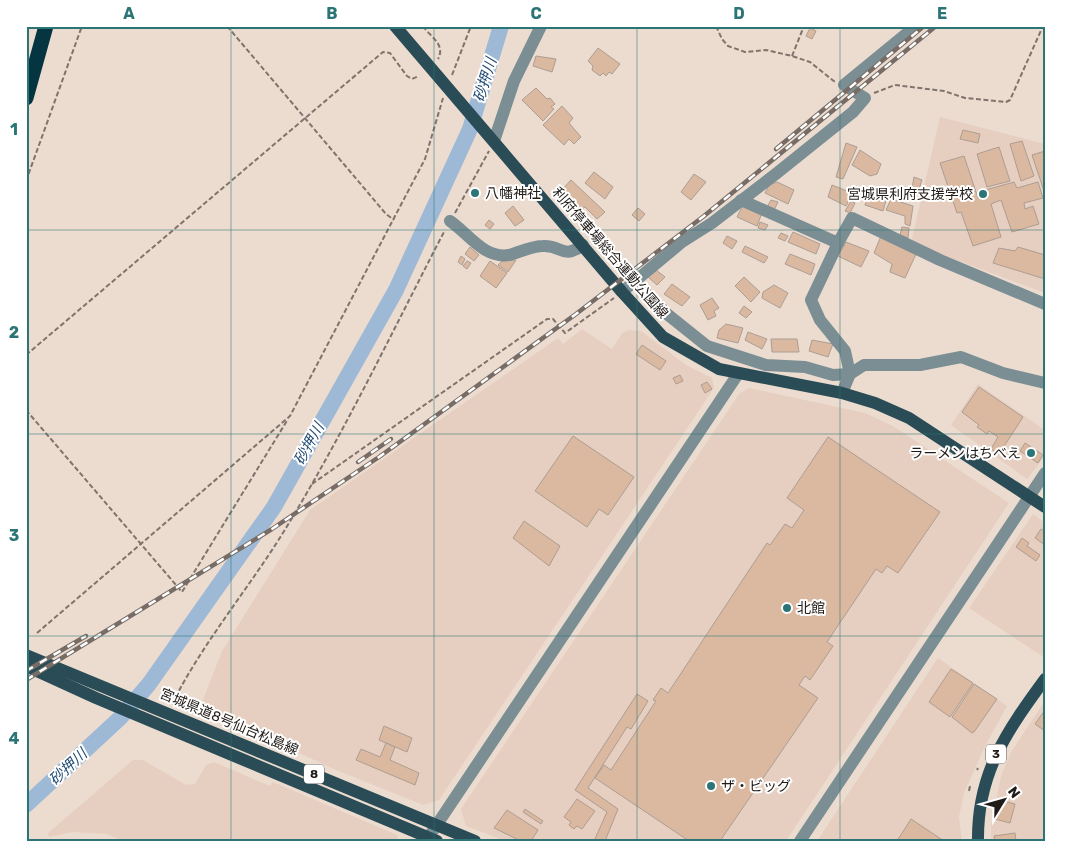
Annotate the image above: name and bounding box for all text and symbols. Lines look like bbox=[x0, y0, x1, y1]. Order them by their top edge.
text: A bbox=[123, 4, 135, 23]
text: B bbox=[326, 4, 338, 23]
text: C bbox=[530, 4, 542, 23]
text: D bbox=[733, 4, 745, 23]
text: E bbox=[937, 4, 947, 23]
water label: 砂押川 bbox=[470, 54, 501, 104]
text: 1 bbox=[10, 120, 18, 139]
street label: 利府停車場総合運動公園線 bbox=[548, 184, 672, 322]
place label: 八幡神社 bbox=[485, 185, 541, 202]
place label: 宮城県利府支援学校 bbox=[847, 186, 973, 203]
marker: 八幡神社 bbox=[469, 187, 481, 199]
marker: 宮城県利府支援学校 bbox=[977, 188, 989, 200]
text: 2 bbox=[9, 323, 19, 342]
water label: 砂押川 bbox=[290, 418, 329, 468]
place label: ラーメンはちべえ bbox=[910, 445, 1021, 462]
marker: ラーメンはちべえ bbox=[1025, 447, 1037, 459]
text: 3 bbox=[9, 526, 19, 545]
place label: 北館 bbox=[797, 600, 825, 617]
marker: 北館 bbox=[781, 602, 793, 614]
street label: 宮城県道8号仙台松島線 bbox=[157, 685, 301, 759]
text: 4 bbox=[9, 729, 20, 748]
water label: 砂押川 bbox=[45, 744, 92, 789]
road number: 3 bbox=[986, 744, 1006, 764]
road number: 8 bbox=[304, 764, 324, 784]
north arrow bbox=[978, 774, 1028, 824]
place label: ザ・ビッグ bbox=[721, 778, 791, 795]
marker: ザ・ビッグ bbox=[705, 780, 717, 792]
text: N bbox=[1004, 783, 1024, 802]

